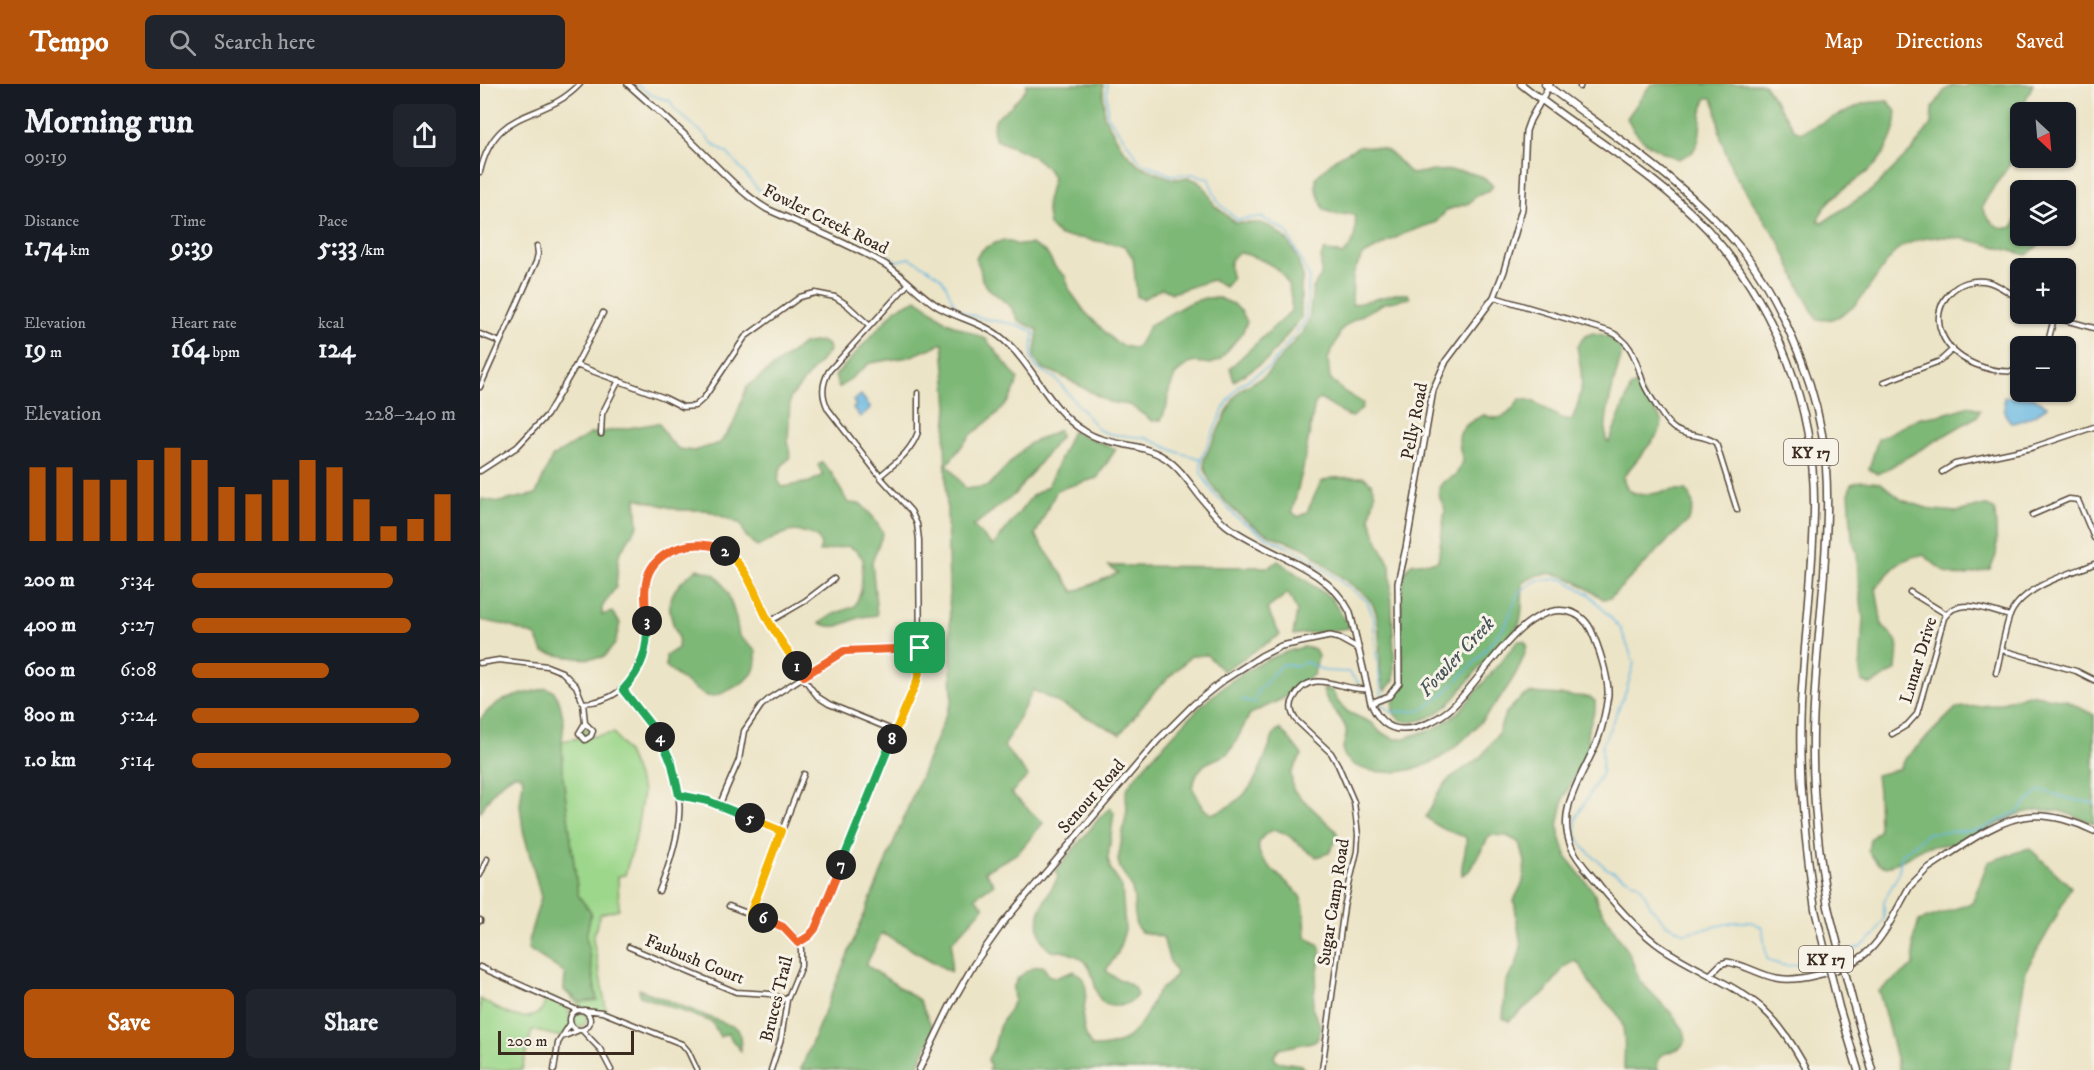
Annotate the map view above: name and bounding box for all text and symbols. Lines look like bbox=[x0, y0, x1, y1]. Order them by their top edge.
search box bbox=[145, 15, 565, 69]
text: Tempo bbox=[30, 25, 109, 60]
icon: search bbox=[166, 26, 199, 59]
text: Search here bbox=[214, 29, 315, 56]
text: Map bbox=[1824, 29, 1863, 55]
text: Directions bbox=[1896, 29, 1983, 55]
text: Saved bbox=[2016, 29, 2064, 55]
text: Morning run bbox=[24, 102, 193, 143]
north arrow bbox=[2010, 102, 2076, 168]
map controls bbox=[2010, 102, 2076, 402]
button: share bbox=[393, 104, 456, 167]
text: 09:19 bbox=[24, 145, 67, 170]
street label: Fowler Creek Road bbox=[759, 180, 892, 260]
button: layers bbox=[2010, 180, 2076, 246]
text: Distance bbox=[24, 211, 79, 231]
text: Time bbox=[171, 211, 206, 231]
text: Pace bbox=[318, 211, 348, 231]
text: 1.74 bbox=[24, 231, 66, 264]
text: 9:39 bbox=[171, 231, 213, 264]
text: 5:33 bbox=[318, 231, 357, 264]
text: km bbox=[66, 240, 90, 260]
text: /km bbox=[357, 240, 385, 260]
button: + bbox=[2010, 258, 2076, 324]
text: Elevation bbox=[24, 313, 86, 333]
text: Heart rate bbox=[171, 313, 237, 333]
text: kcal bbox=[318, 313, 344, 333]
text: 19 bbox=[24, 333, 46, 366]
text: 164 bbox=[171, 333, 209, 366]
text: 124 bbox=[318, 333, 355, 366]
button: − bbox=[2010, 336, 2076, 402]
text: m bbox=[46, 342, 62, 362]
text: bpm bbox=[209, 342, 240, 362]
street label: Pelly Road bbox=[1397, 381, 1433, 462]
text: Elevation bbox=[24, 402, 101, 427]
text: 228–240 m bbox=[364, 402, 456, 427]
road number: KY 17 bbox=[1784, 439, 1838, 465]
pin: 2 bbox=[710, 536, 740, 566]
text: 2 bbox=[721, 541, 729, 561]
text: 200 m bbox=[24, 568, 75, 593]
text: 5:34 bbox=[120, 568, 154, 593]
pin: 3 bbox=[632, 606, 662, 636]
text: 3 bbox=[644, 611, 650, 631]
water label: Fowler Creek bbox=[1414, 611, 1501, 702]
text: 400 m bbox=[24, 613, 76, 638]
text: 5:27 bbox=[120, 613, 155, 638]
street label: Lunar Drive bbox=[1895, 614, 1943, 706]
pin bbox=[894, 622, 945, 673]
icon: arrive bbox=[903, 631, 936, 664]
pin: 1 bbox=[782, 651, 812, 681]
text: 1 bbox=[794, 656, 800, 676]
text: 600 m bbox=[24, 658, 75, 683]
text: 6:08 bbox=[120, 658, 156, 683]
text: 800 m bbox=[24, 703, 75, 728]
text: 5:24 bbox=[120, 703, 157, 728]
pin: 4 bbox=[645, 722, 675, 752]
pin: 8 bbox=[877, 724, 907, 754]
text: 4 bbox=[655, 727, 665, 747]
text: 8 bbox=[888, 729, 896, 749]
text: 1.0 km bbox=[24, 748, 76, 773]
text: 5:14 bbox=[120, 748, 154, 773]
street label: Senour Road bbox=[1053, 755, 1130, 838]
pin: 5 bbox=[735, 803, 765, 833]
text: 5 bbox=[746, 808, 754, 828]
street label: Sugar Camp Road bbox=[1313, 837, 1355, 967]
pin: 7 bbox=[826, 850, 856, 880]
text: 7 bbox=[837, 855, 845, 875]
pin: 6 bbox=[748, 903, 778, 933]
text: 6 bbox=[759, 908, 767, 928]
street label: Faubush Court bbox=[642, 930, 748, 990]
road number: KY 17 bbox=[1799, 946, 1853, 972]
street label: Bruces Trail bbox=[756, 953, 798, 1045]
button: Save bbox=[24, 989, 234, 1058]
button: Share bbox=[246, 989, 456, 1058]
scale bar bbox=[498, 1028, 634, 1056]
text: 200 m bbox=[507, 1031, 548, 1051]

